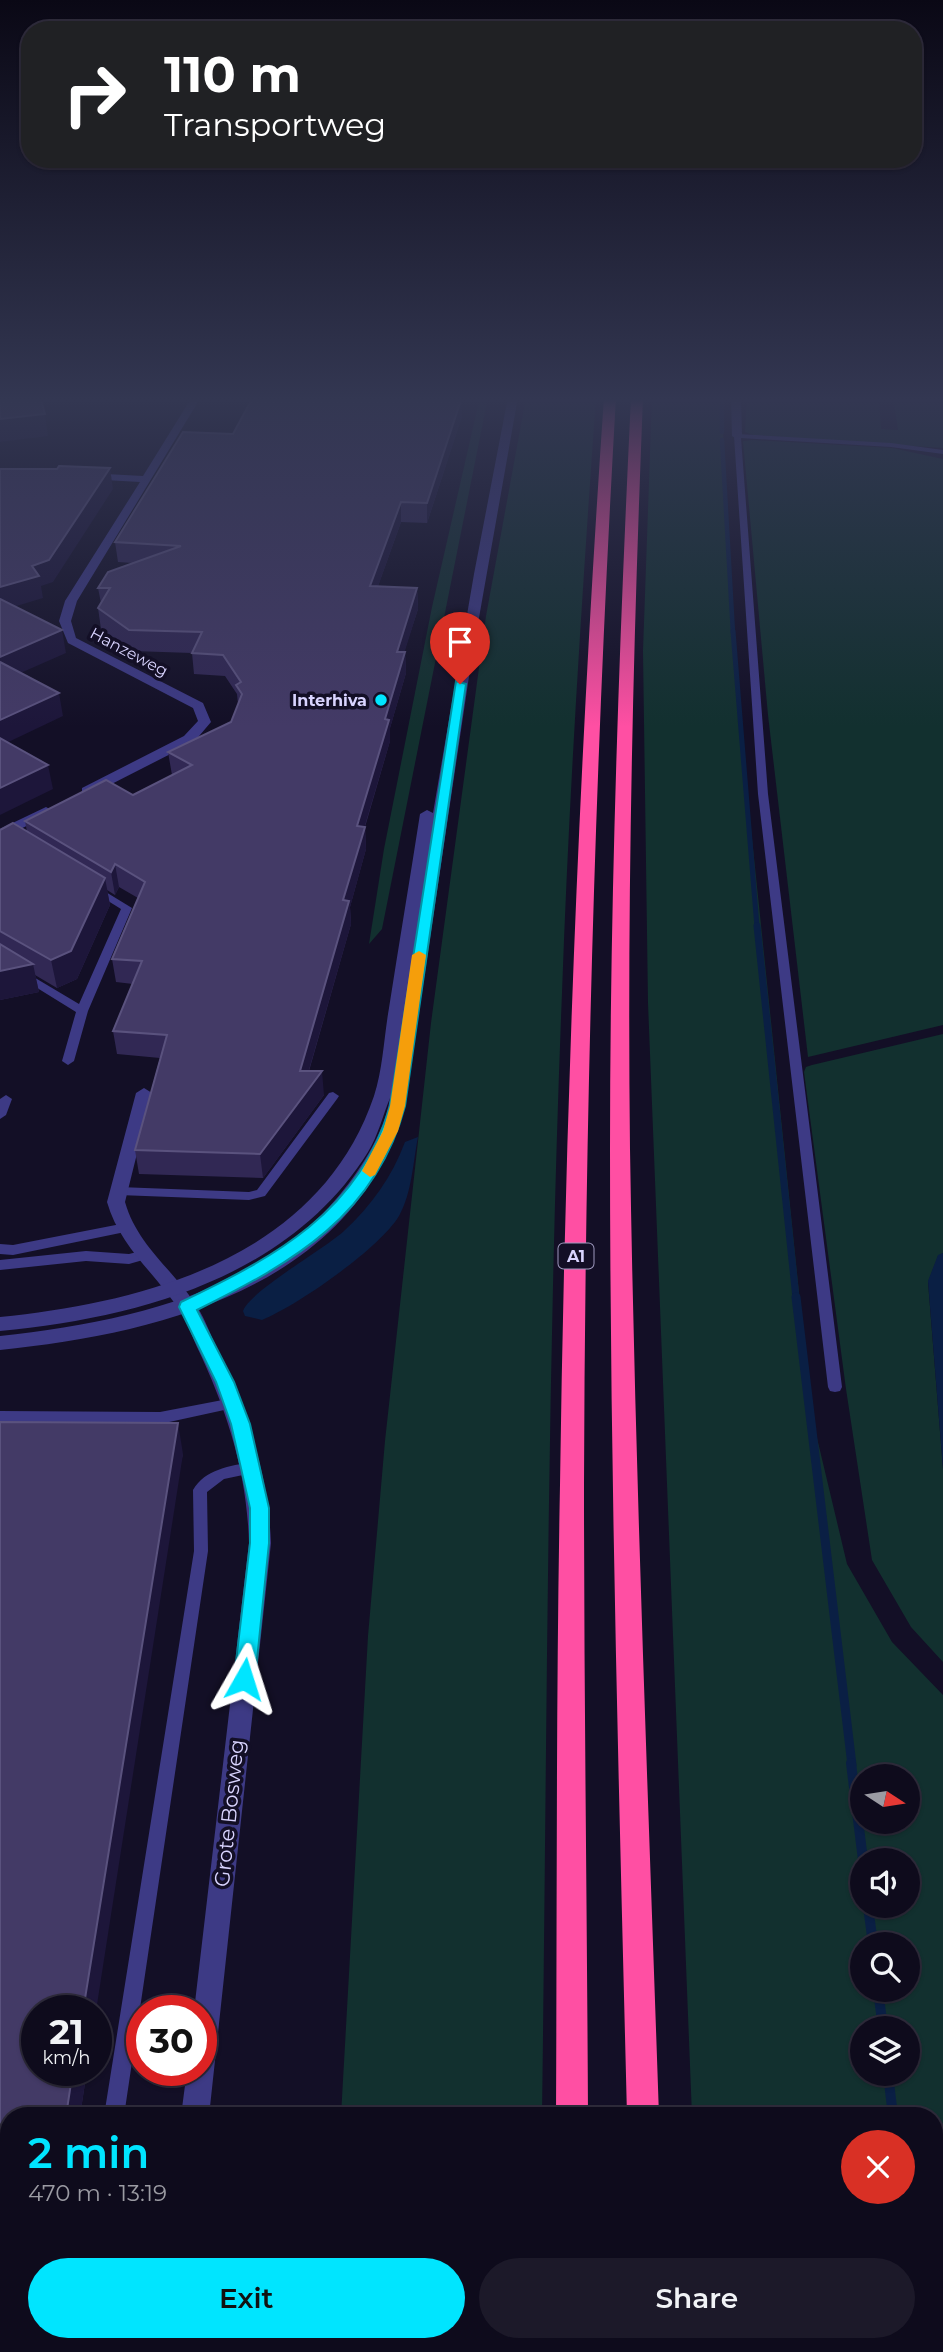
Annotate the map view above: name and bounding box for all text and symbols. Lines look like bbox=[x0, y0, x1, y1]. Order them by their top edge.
text: 110 m bbox=[164, 45, 301, 104]
icon: right bbox=[49, 49, 140, 140]
text: Transportweg bbox=[164, 105, 386, 144]
pin bbox=[430, 612, 490, 684]
icon: arrive bbox=[441, 623, 479, 661]
street label: Hanzeweg bbox=[87, 624, 171, 680]
place label: Interhiva bbox=[292, 691, 367, 710]
marker: Interhiva bbox=[373, 692, 389, 708]
road number: A1 bbox=[558, 1244, 594, 1268]
position arrow bbox=[207, 1642, 281, 1716]
street label: Grote Bosweg bbox=[209, 1738, 249, 1888]
north arrow bbox=[850, 1764, 920, 1834]
map controls bbox=[850, 1764, 920, 2086]
button: sound bbox=[850, 1848, 920, 1918]
button: search bbox=[850, 1932, 920, 2002]
speed limit sign: 30 bbox=[126, 1995, 217, 2086]
text: 21 bbox=[49, 2010, 84, 2053]
button: layers bbox=[850, 2016, 920, 2086]
text: km/h bbox=[42, 2047, 91, 2069]
text: 2 min bbox=[28, 2127, 149, 2179]
button: close bbox=[841, 2130, 915, 2204]
text: 470 m · 13:19 bbox=[28, 2179, 167, 2207]
button: Exit bbox=[28, 2258, 465, 2338]
button: Share bbox=[479, 2258, 915, 2338]

